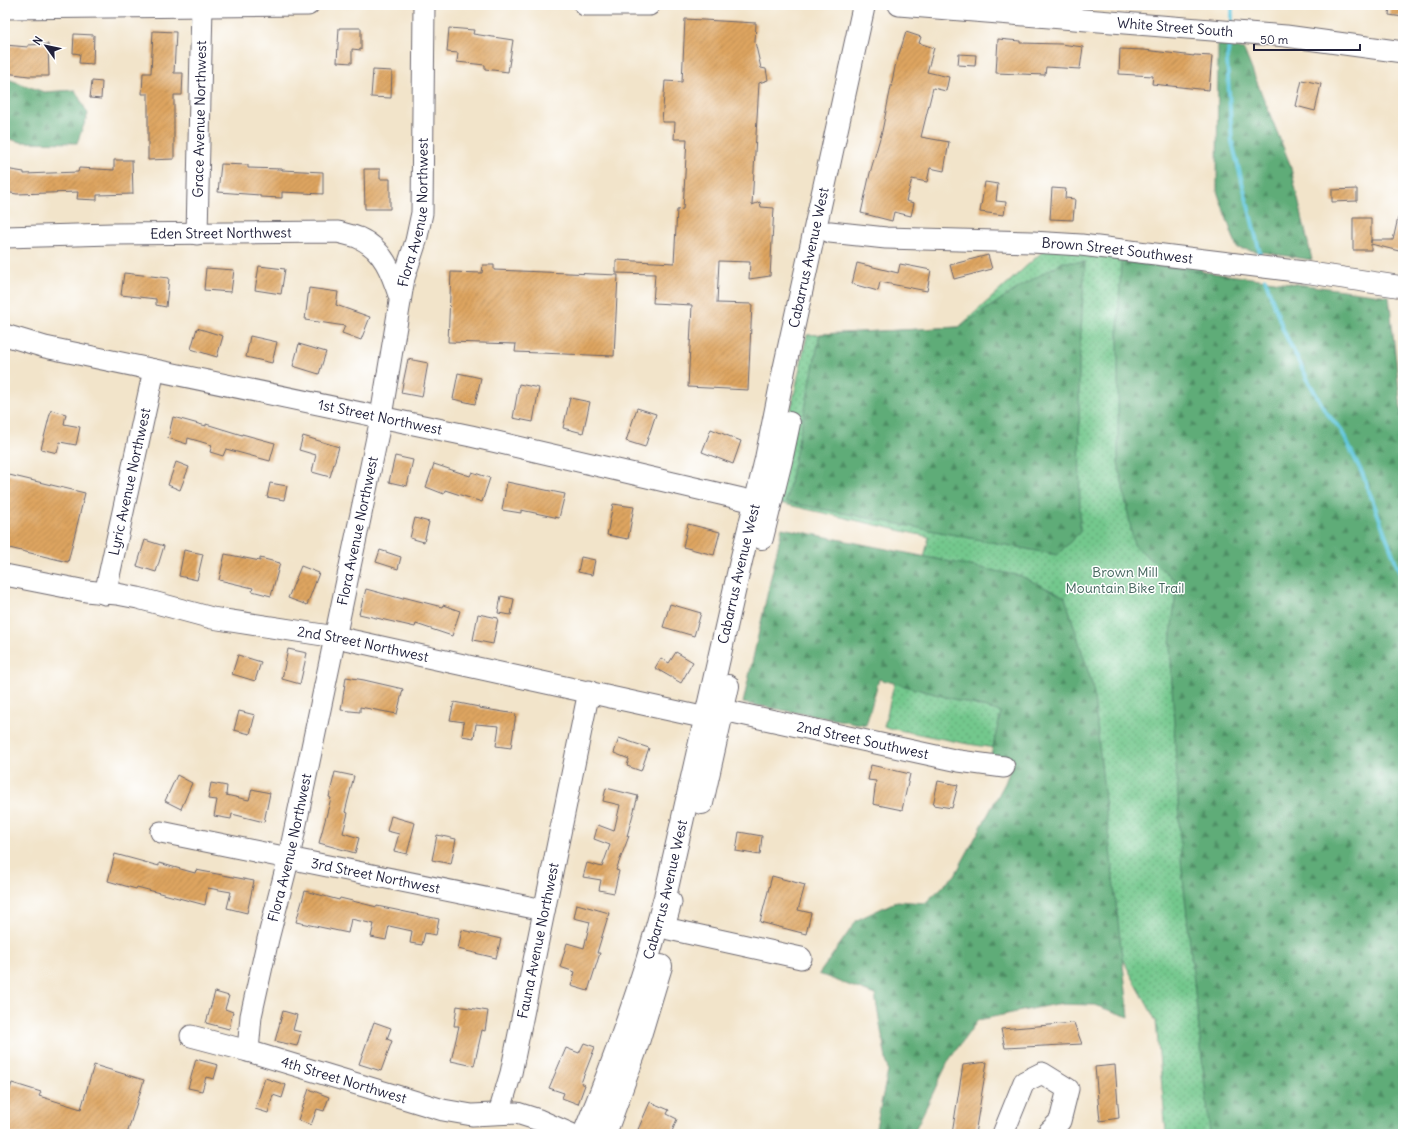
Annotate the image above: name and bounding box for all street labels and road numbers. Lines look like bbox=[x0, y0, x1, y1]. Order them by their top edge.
street label: White Street South bbox=[1116, 13, 1234, 41]
street label: Grace Avenue Northwest bbox=[189, 40, 210, 198]
street label: Flora Avenue Northwest bbox=[394, 137, 432, 288]
street label: Cabarrus Avenue West bbox=[784, 185, 833, 330]
street label: Eden Street Northwest bbox=[150, 223, 292, 243]
street label: Brown Street Southwest bbox=[1041, 234, 1194, 267]
street label: 1st Street Northwest bbox=[316, 395, 444, 439]
street label: Lyric Avenue Northwest bbox=[105, 406, 155, 557]
street label: Flora Avenue Northwest bbox=[333, 454, 382, 607]
street label: Cabarrus Avenue West bbox=[714, 502, 764, 646]
street label: 2nd Street Northwest bbox=[296, 622, 431, 666]
street label: 2nd Street Southwest bbox=[795, 717, 931, 763]
street label: Flora Avenue Northwest bbox=[264, 771, 315, 924]
street label: Cabarrus Avenue West bbox=[639, 818, 691, 962]
street label: 3rd Street Northwest bbox=[309, 854, 442, 898]
street label: Fauna Avenue Northwest bbox=[513, 861, 563, 1020]
street label: 4th Street Northwest bbox=[279, 1052, 409, 1108]

